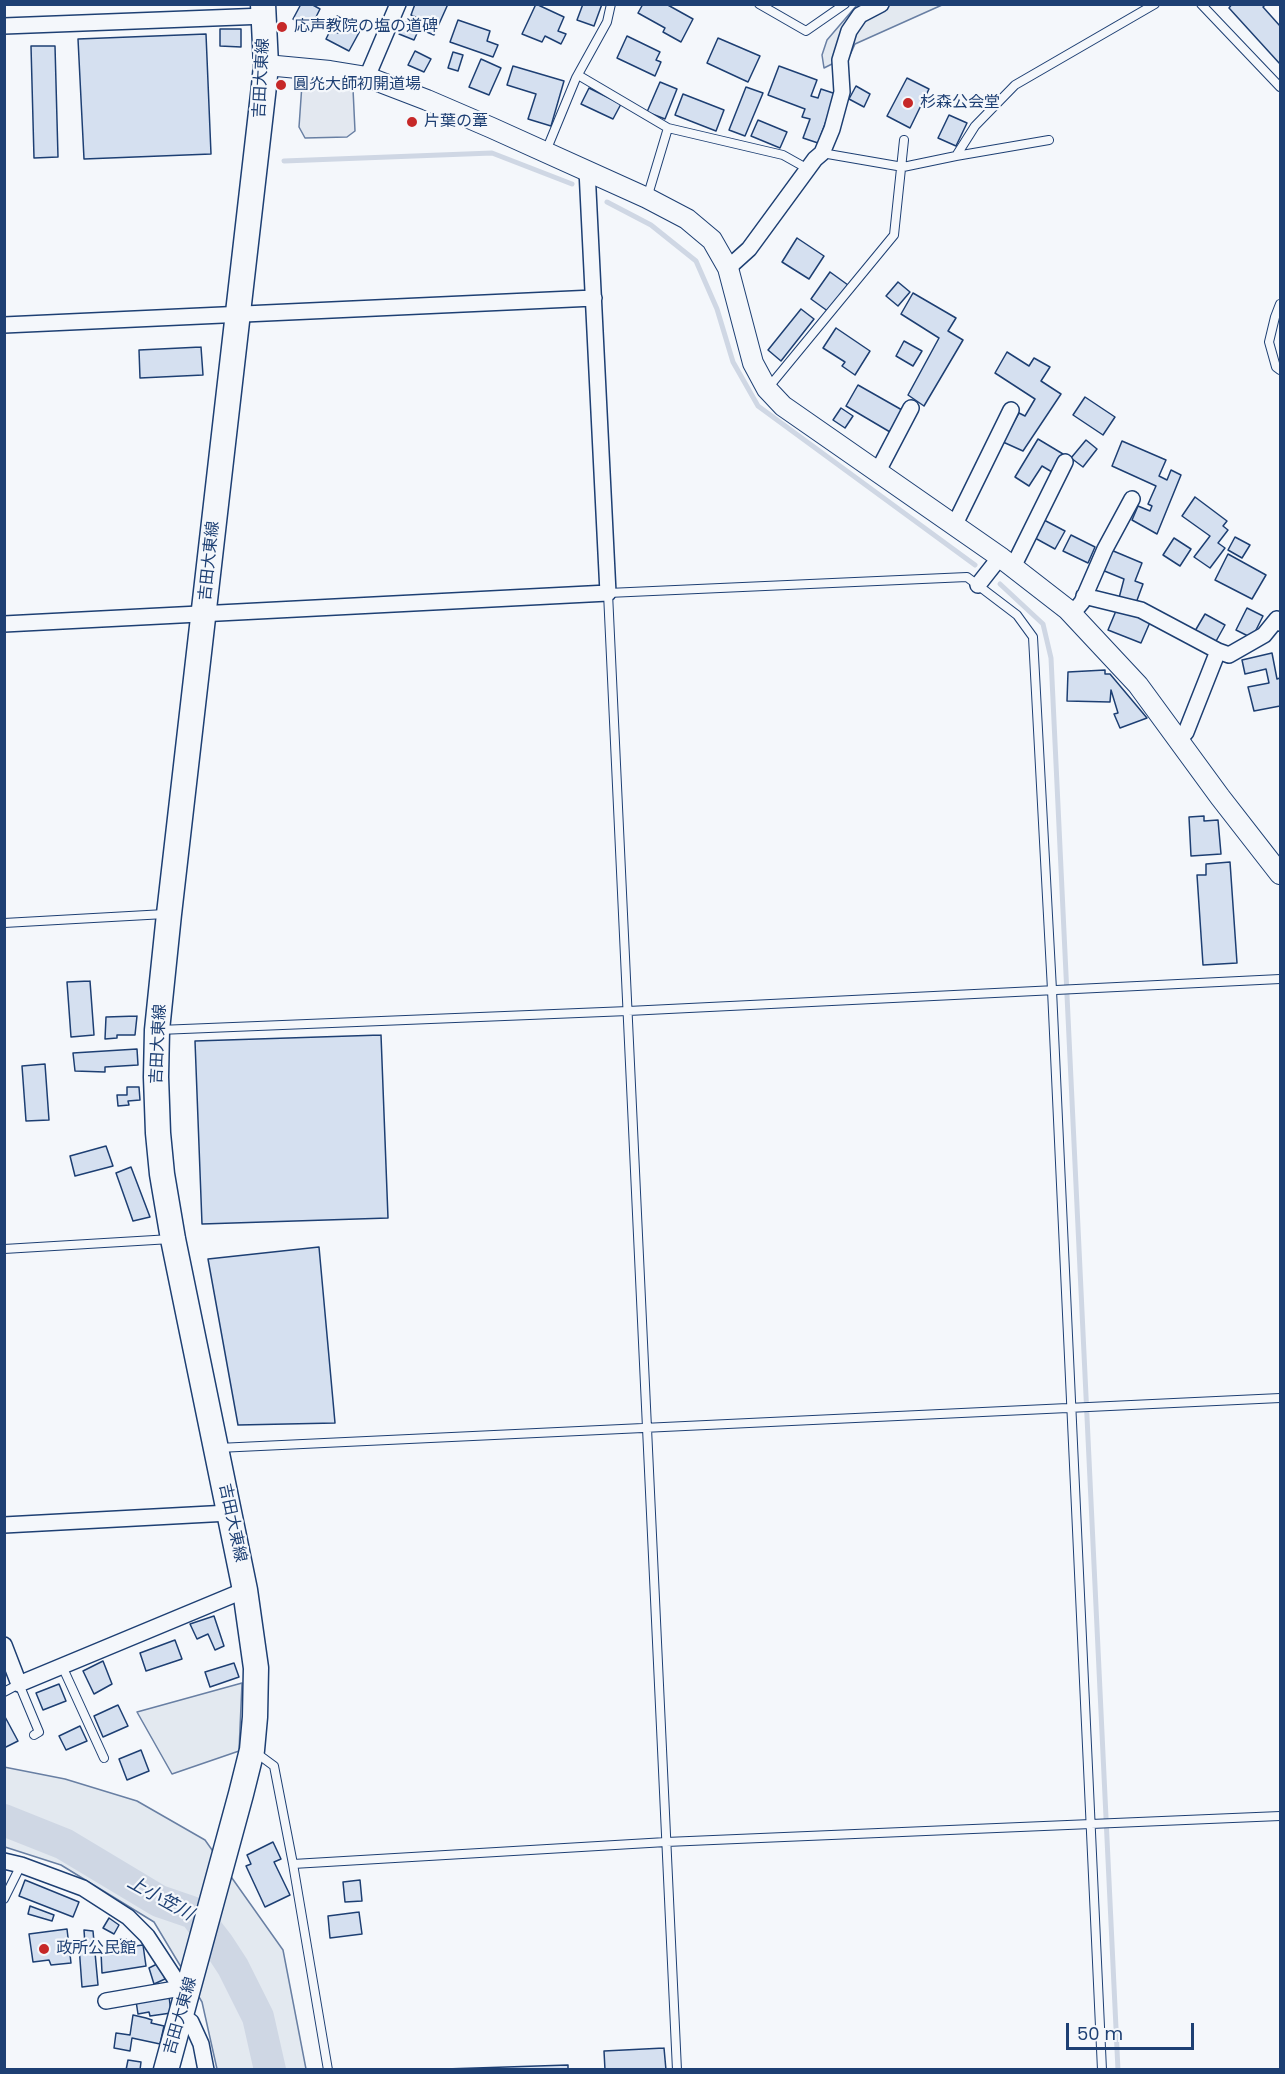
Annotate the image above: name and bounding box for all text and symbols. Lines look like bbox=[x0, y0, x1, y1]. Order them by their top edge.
place label: 応声教院の塩の道碑 bbox=[294, 17, 438, 37]
marker: 応声教院の塩の道碑 bbox=[275, 20, 289, 34]
street label: 吉田大東線 bbox=[250, 38, 274, 118]
place label: 圓灮大師初開道場 bbox=[293, 75, 421, 95]
marker: 圓灮大師初開道場 bbox=[274, 78, 288, 92]
place label: 杉森公会堂 bbox=[920, 93, 1000, 113]
marker: 杉森公会堂 bbox=[901, 96, 915, 110]
place label: 片葉の葦 bbox=[424, 112, 488, 132]
marker: 片葉の葦 bbox=[405, 115, 419, 129]
street label: 吉田大東線 bbox=[196, 520, 224, 602]
street label: 吉田大東線 bbox=[147, 1004, 171, 1084]
street label: 吉田大東線 bbox=[214, 1482, 250, 1564]
water label: 上小笠川 bbox=[123, 1872, 197, 1926]
place label: 政所公民館 bbox=[56, 1939, 136, 1959]
marker: 政所公民館 bbox=[37, 1942, 51, 1956]
street label: 吉田大東線 bbox=[161, 1975, 201, 2057]
scale bar bbox=[1069, 2011, 1196, 2049]
text: 50 m bbox=[1077, 2021, 1123, 2046]

